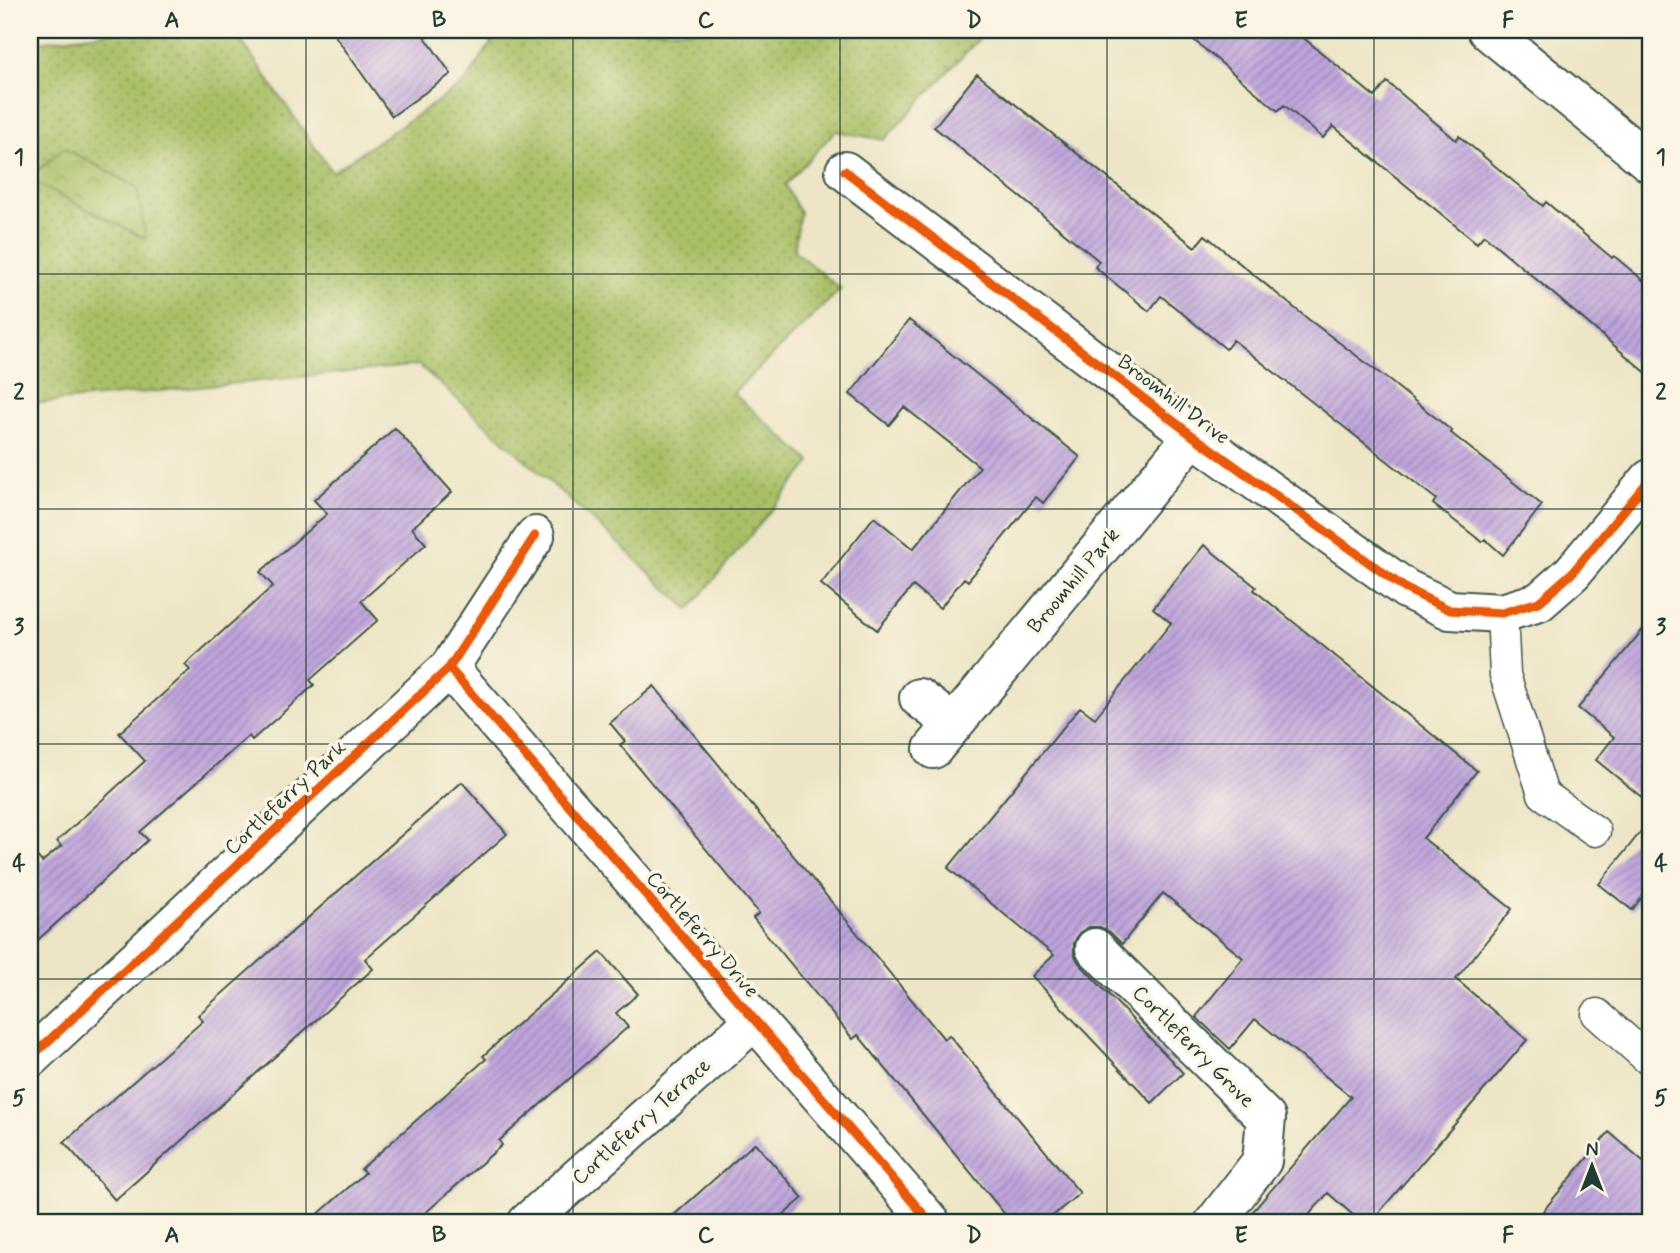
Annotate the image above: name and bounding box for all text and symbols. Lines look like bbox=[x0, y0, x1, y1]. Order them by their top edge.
text: A bbox=[164, 6, 180, 36]
text: B bbox=[432, 6, 447, 36]
text: C bbox=[698, 6, 715, 36]
text: D bbox=[966, 6, 982, 36]
text: E bbox=[1234, 6, 1248, 36]
text: F bbox=[1502, 6, 1514, 36]
text: 1 bbox=[14, 143, 24, 173]
text: 1 bbox=[1656, 143, 1666, 173]
street label: Broomhill Drive bbox=[1111, 348, 1235, 451]
text: 2 bbox=[13, 378, 25, 408]
text: 2 bbox=[1655, 378, 1667, 408]
street label: Broomhill Park bbox=[1021, 522, 1126, 639]
text: 3 bbox=[14, 613, 25, 643]
text: 3 bbox=[1656, 613, 1667, 643]
street label: Cortleferry Park bbox=[219, 734, 353, 862]
text: 4 bbox=[12, 849, 26, 879]
text: 4 bbox=[1654, 849, 1668, 879]
street label: Cortleferry Drive bbox=[639, 865, 765, 1004]
street label: Cortleferry Grove bbox=[1126, 979, 1261, 1114]
street label: Cortleferry Terrace bbox=[566, 1052, 717, 1192]
text: 5 bbox=[12, 1084, 26, 1114]
text: 5 bbox=[1654, 1084, 1668, 1114]
north arrow bbox=[1558, 1130, 1628, 1200]
text: N bbox=[1586, 1138, 1598, 1163]
text: A bbox=[164, 1221, 180, 1251]
text: B bbox=[432, 1221, 447, 1251]
text: C bbox=[698, 1221, 715, 1251]
text: D bbox=[966, 1221, 982, 1251]
text: E bbox=[1234, 1221, 1248, 1251]
text: F bbox=[1502, 1221, 1514, 1251]

